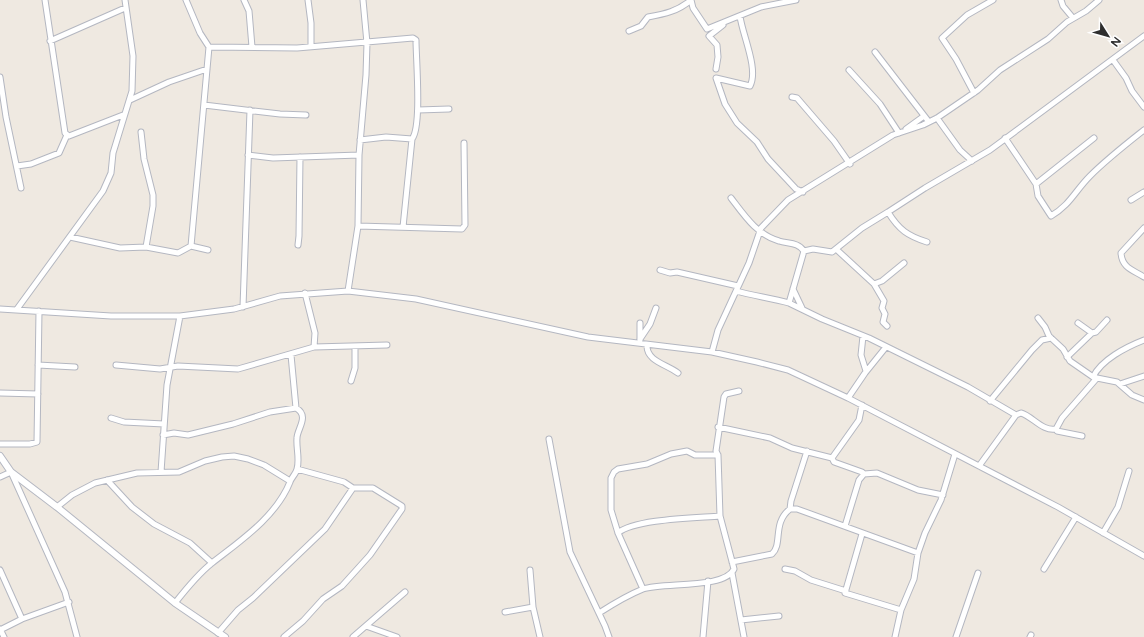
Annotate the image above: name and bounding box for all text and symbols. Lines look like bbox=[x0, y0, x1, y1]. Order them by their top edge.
north arrow bbox=[1088, 16, 1128, 56]
text: N bbox=[1108, 34, 1123, 49]

